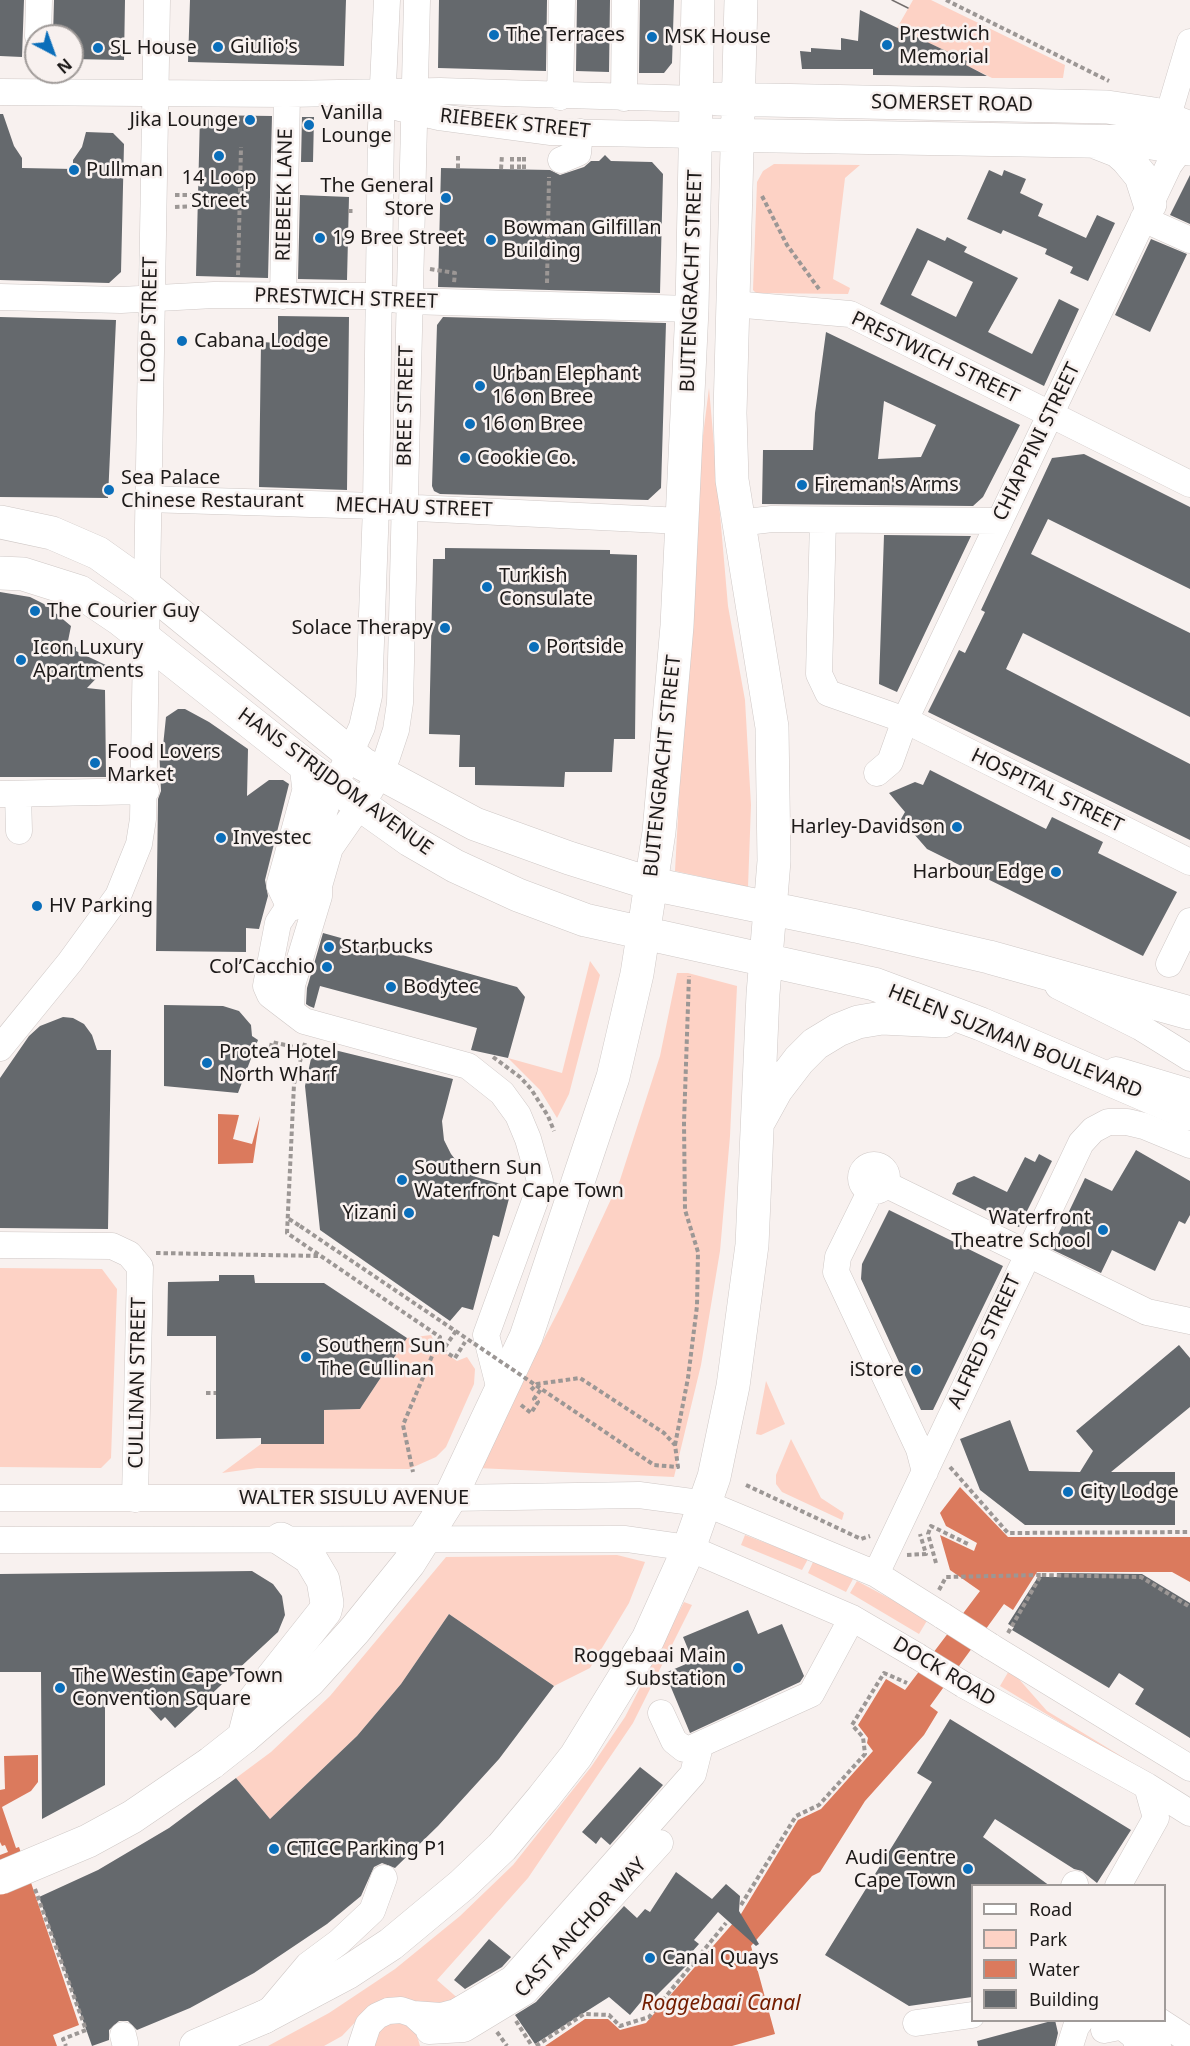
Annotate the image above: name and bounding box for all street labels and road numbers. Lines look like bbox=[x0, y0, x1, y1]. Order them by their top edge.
street label: SOMERSET ROAD bbox=[871, 91, 1033, 117]
street label: RIEBEEK STREET bbox=[439, 104, 591, 144]
street label: RIEBEEK LANE bbox=[272, 128, 298, 262]
street label: BUITENGRACHT STREET bbox=[676, 169, 708, 393]
street label: LOOP STREET bbox=[137, 257, 163, 383]
street label: PRESTWICH STREET bbox=[254, 284, 438, 314]
street label: PRESTWICH STREET bbox=[847, 307, 1023, 409]
street label: BREE STREET bbox=[393, 345, 419, 467]
street label: CHIAPPINI STREET bbox=[988, 359, 1086, 525]
street label: MECHAU STREET bbox=[335, 493, 493, 523]
street label: BUITENGRACHT STREET bbox=[639, 654, 687, 878]
street label: HANS STRIJDOM AVENUE bbox=[233, 703, 437, 861]
street label: HOSPITAL STREET bbox=[967, 744, 1127, 838]
street label: HELEN SUZMAN BOULEVARD bbox=[884, 980, 1146, 1104]
street label: ALFRED STREET bbox=[944, 1271, 1026, 1413]
street label: CULLINAN STREET bbox=[125, 1297, 151, 1469]
street label: WALTER SISULU AVENUE bbox=[239, 1486, 469, 1510]
street label: DOCK ROAD bbox=[888, 1632, 1000, 1712]
street label: CAST ANCHOR WAY bbox=[510, 1853, 652, 2003]

